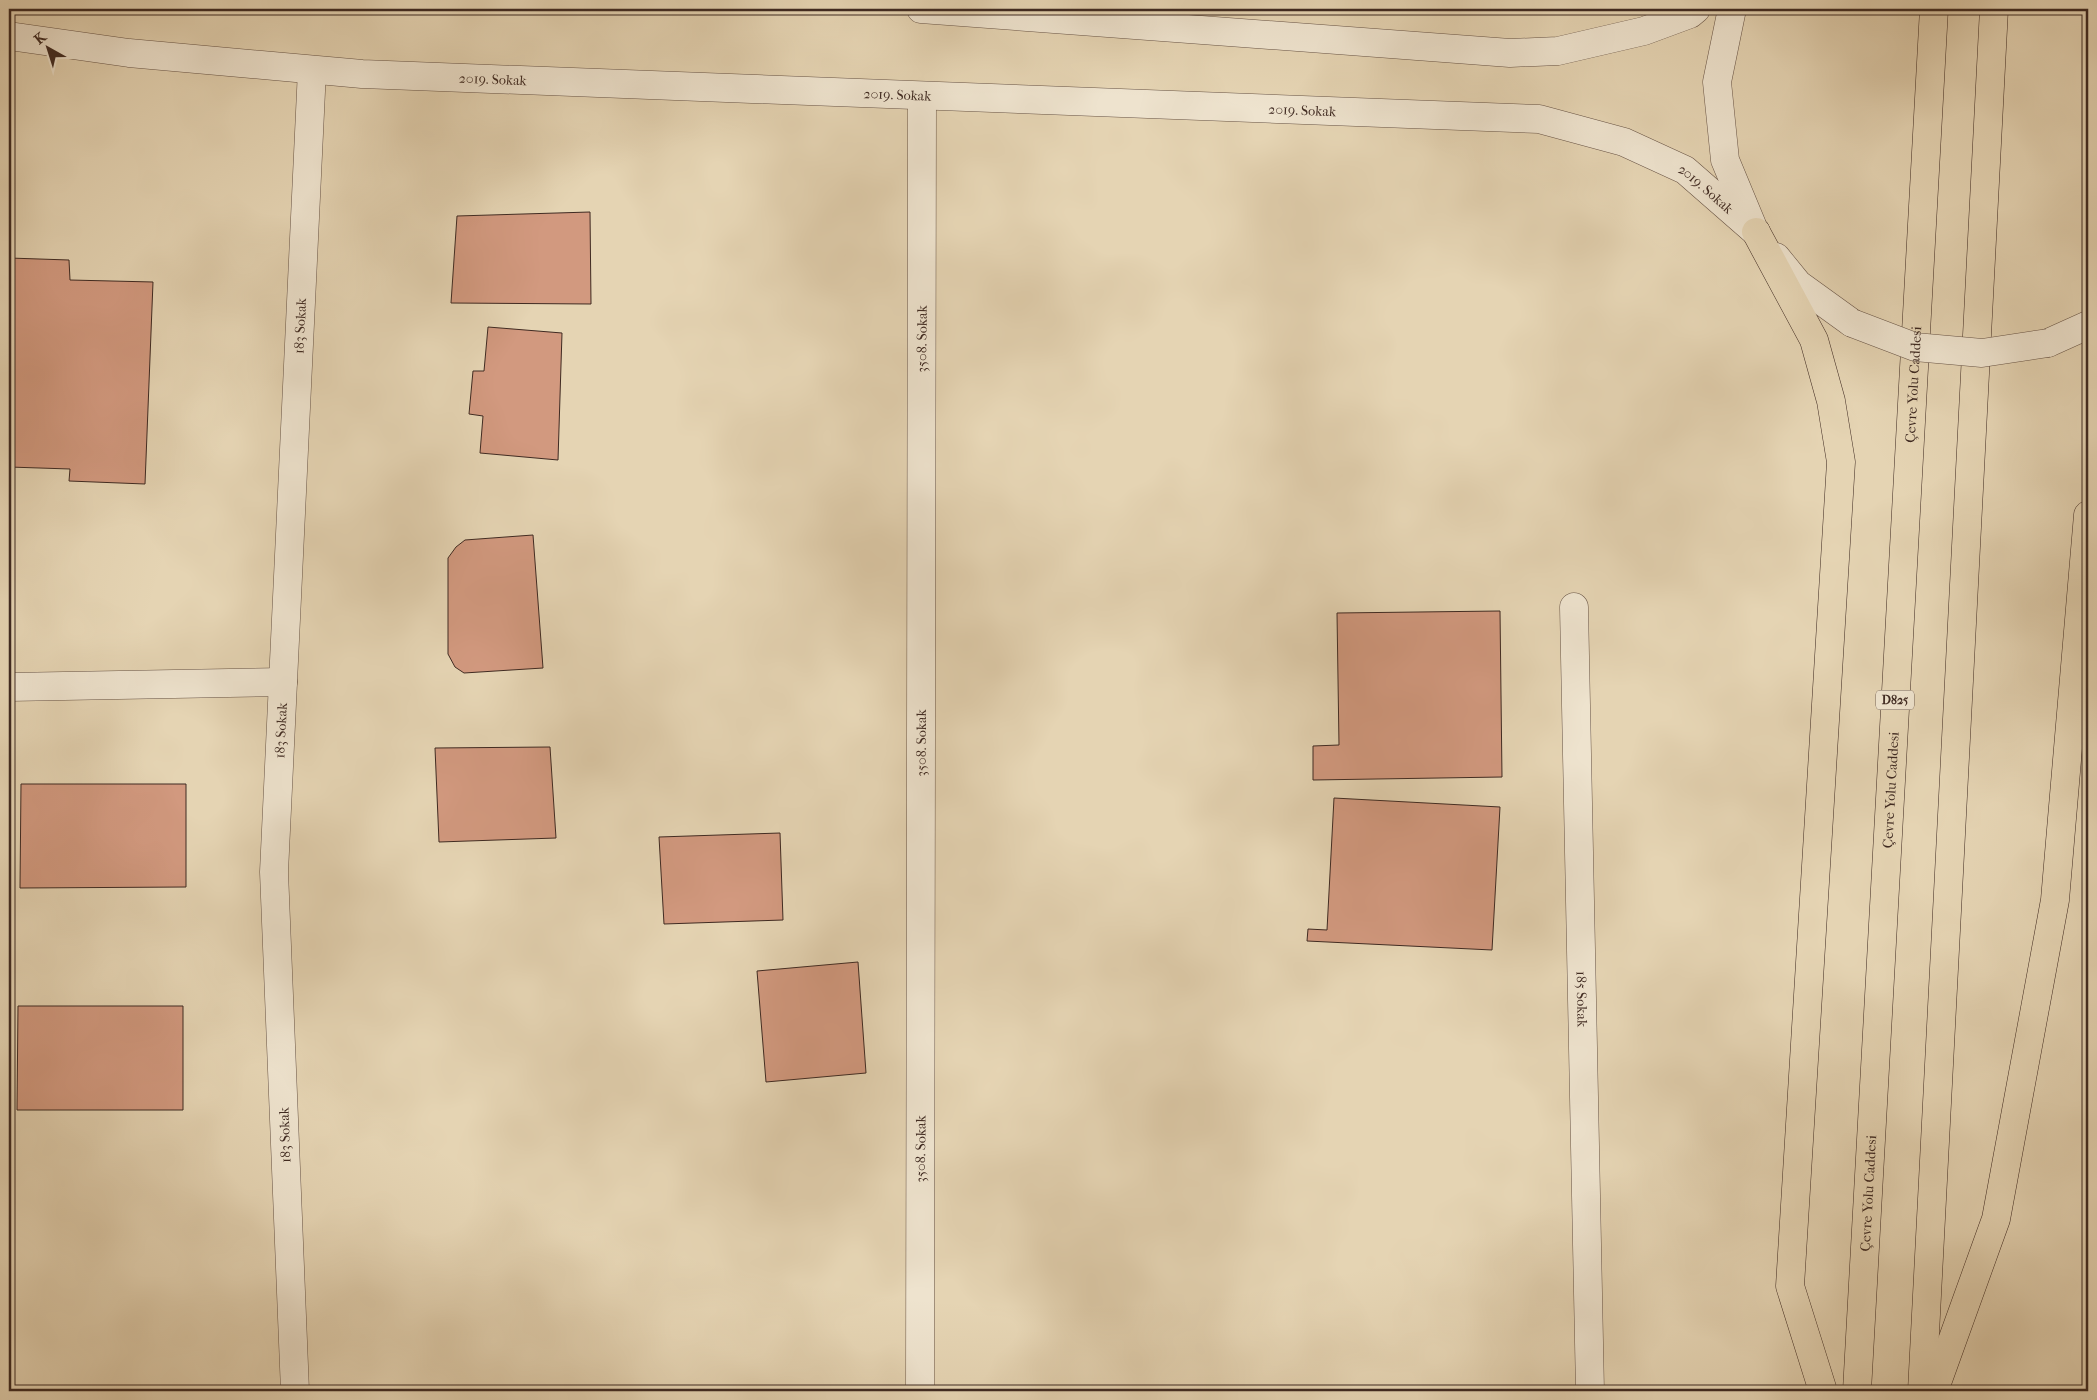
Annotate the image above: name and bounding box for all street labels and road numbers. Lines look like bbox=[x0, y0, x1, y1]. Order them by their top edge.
street label: 2019. Sokak bbox=[458, 69, 528, 89]
street label: 2019. Sokak bbox=[863, 85, 933, 104]
street label: 2019. Sokak bbox=[1268, 100, 1337, 120]
street label: 2019. Sokak bbox=[1676, 160, 1738, 218]
street label: 183 Sokak bbox=[290, 297, 310, 354]
street label: 3508. Sokak bbox=[913, 305, 930, 373]
street label: Çevre Yolu Caddesi bbox=[1901, 326, 1925, 443]
road number: D825 bbox=[1876, 690, 1914, 710]
street label: 183 Sokak bbox=[271, 701, 291, 759]
street label: 3508. Sokak bbox=[912, 709, 930, 777]
street label: Çevre Yolu Caddesi bbox=[1879, 731, 1902, 849]
street label: 185 Sokak bbox=[1573, 971, 1591, 1028]
street label: 183 Sokak bbox=[276, 1106, 294, 1163]
street label: 3508. Sokak bbox=[912, 1115, 929, 1183]
street label: Çevre Yolu Caddesi bbox=[1856, 1135, 1880, 1252]

